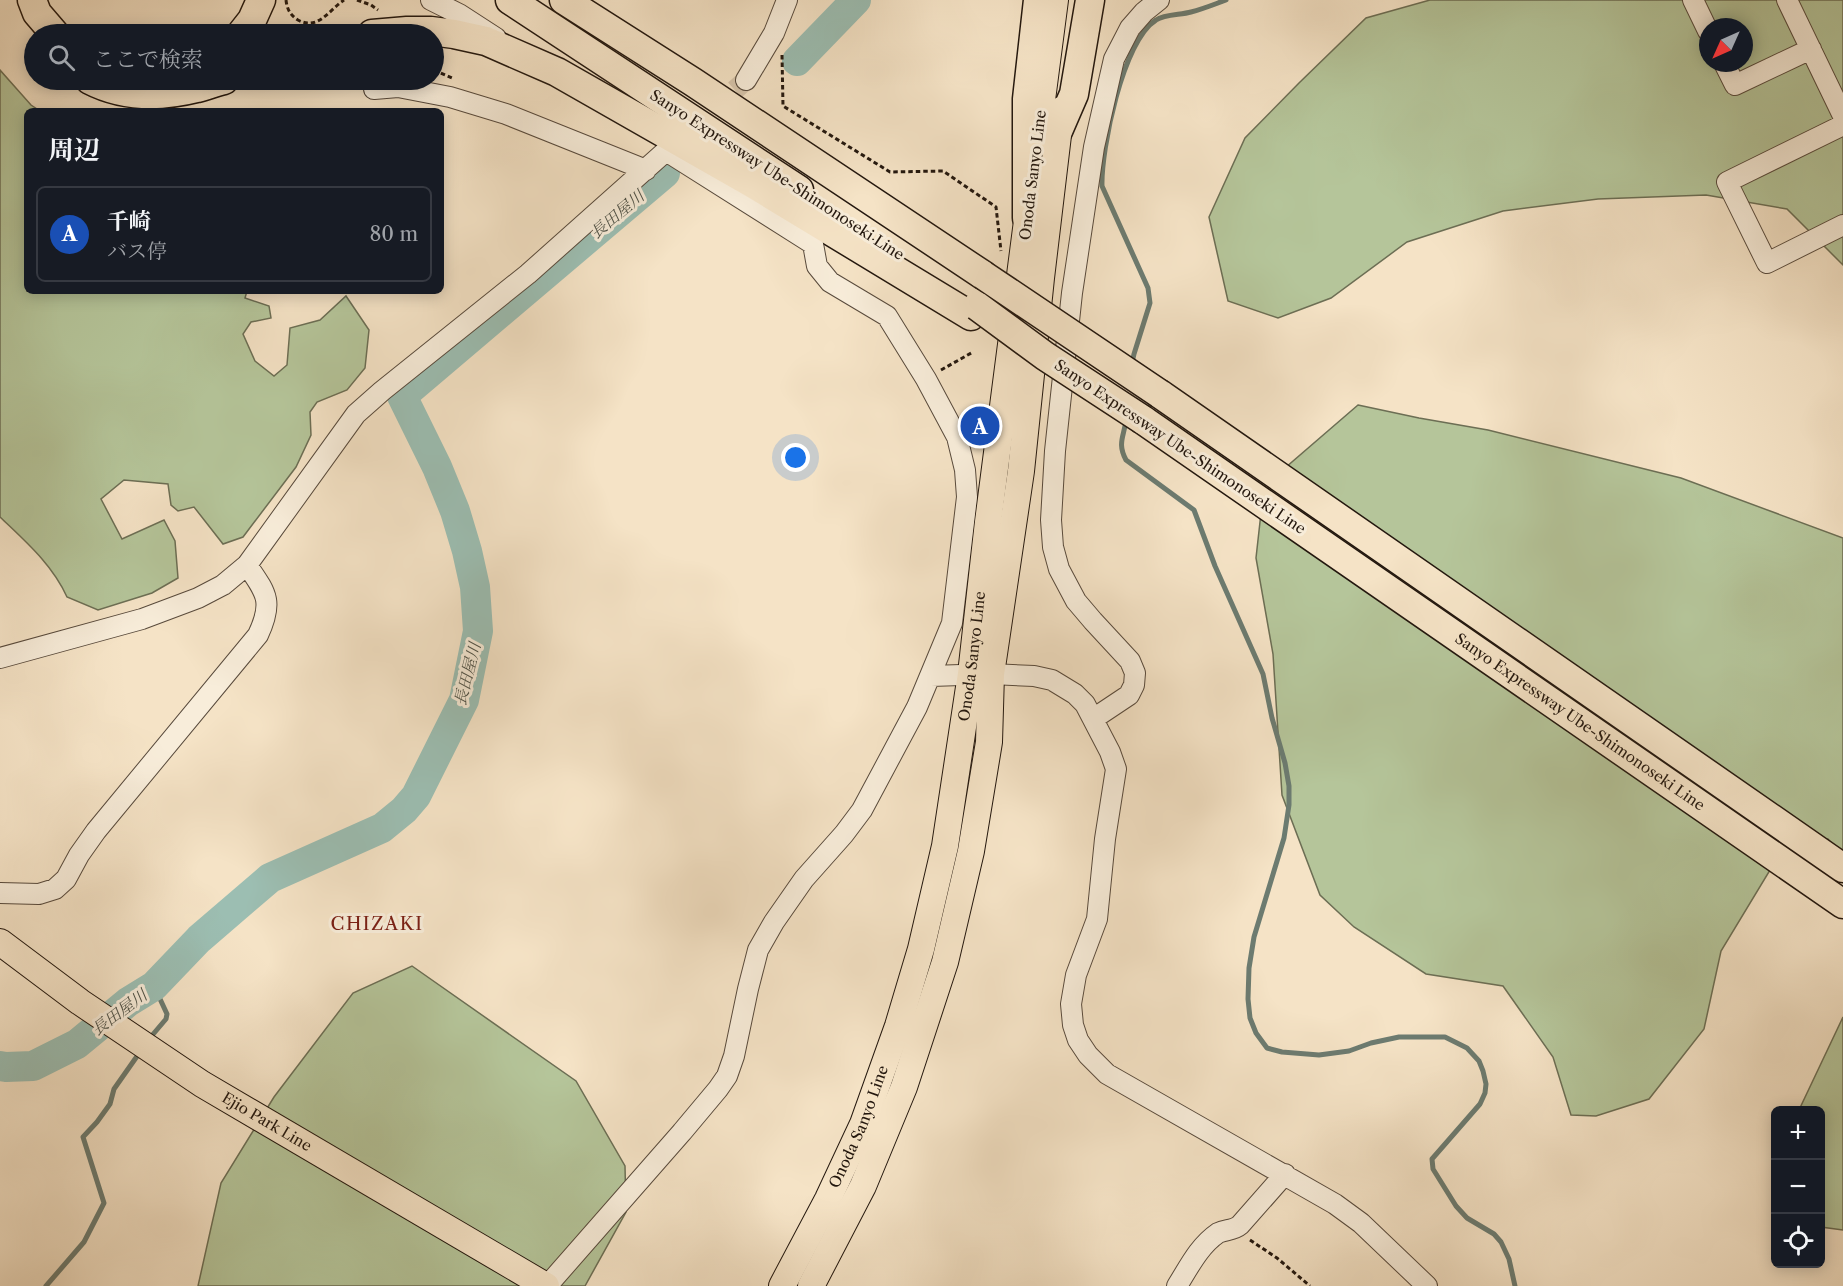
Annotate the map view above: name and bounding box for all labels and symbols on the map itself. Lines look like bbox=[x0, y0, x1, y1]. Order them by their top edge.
north arrow bbox=[1699, 18, 1753, 72]
street label: Sanyo Expressway Ube-Shimonoseki Line bbox=[647, 85, 908, 264]
street label: Onoda Sanyo Line bbox=[1015, 109, 1050, 241]
water label: 長田屋川 bbox=[586, 184, 649, 242]
street label: Sanyo Expressway Ube-Shimonoseki Line bbox=[1051, 355, 1310, 538]
pin: A bbox=[960, 404, 1000, 448]
your location bbox=[781, 443, 810, 472]
street label: Onoda Sanyo Line bbox=[954, 590, 989, 723]
street label: Sanyo Expressway Ube-Shimonoseki Line bbox=[1452, 629, 1709, 815]
water label: 長田屋川 bbox=[450, 639, 485, 707]
district label: CHIZAKI bbox=[331, 913, 423, 935]
water label: 長田屋川 bbox=[87, 984, 152, 1039]
street label: Onoda Sanyo Line bbox=[824, 1063, 892, 1191]
street label: Ejio Park Line bbox=[219, 1088, 315, 1155]

